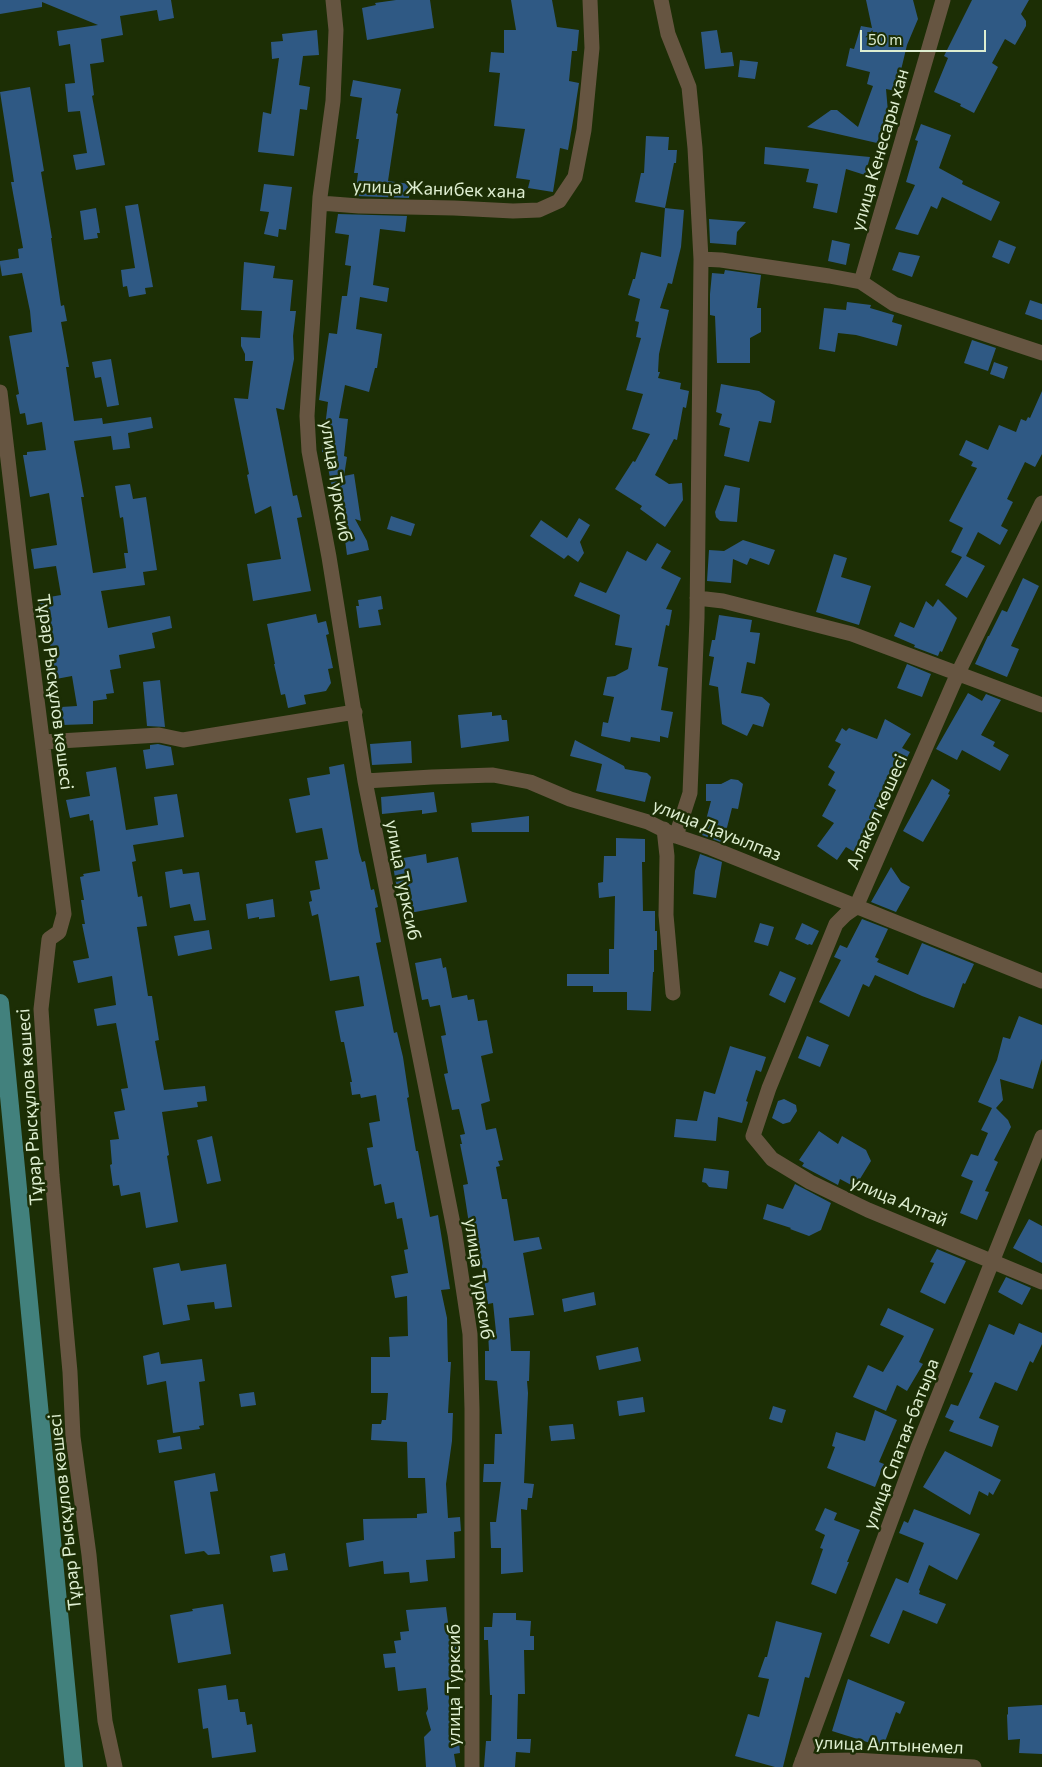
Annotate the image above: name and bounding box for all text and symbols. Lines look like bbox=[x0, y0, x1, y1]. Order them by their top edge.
scale bar bbox=[862, 20, 988, 52]
text: 50 m bbox=[868, 30, 902, 48]
street label: улица Кенесары хан bbox=[846, 66, 914, 234]
street label: улица Жанибек хана bbox=[352, 175, 526, 203]
street label: улица Турксиб bbox=[316, 419, 356, 543]
street label: Тұрар Рысқұлов көшесі bbox=[32, 593, 78, 791]
street label: Алакөл көшесі bbox=[842, 751, 912, 873]
street label: улица Дауылпаз bbox=[649, 794, 785, 866]
street label: улица Турксиб bbox=[381, 818, 425, 942]
street label: Тұрар Рысқұлов көшесі bbox=[12, 1008, 48, 1206]
street label: улица Алтай bbox=[847, 1171, 951, 1231]
street label: улица Турксиб bbox=[460, 1217, 498, 1341]
street label: улица Спатая-батыра bbox=[858, 1356, 944, 1532]
street label: Тұрар Рысқұлов көшесі bbox=[44, 1413, 86, 1611]
street label: улица Турксиб bbox=[443, 1624, 465, 1746]
street label: улица Алтынемел bbox=[814, 1732, 964, 1758]

